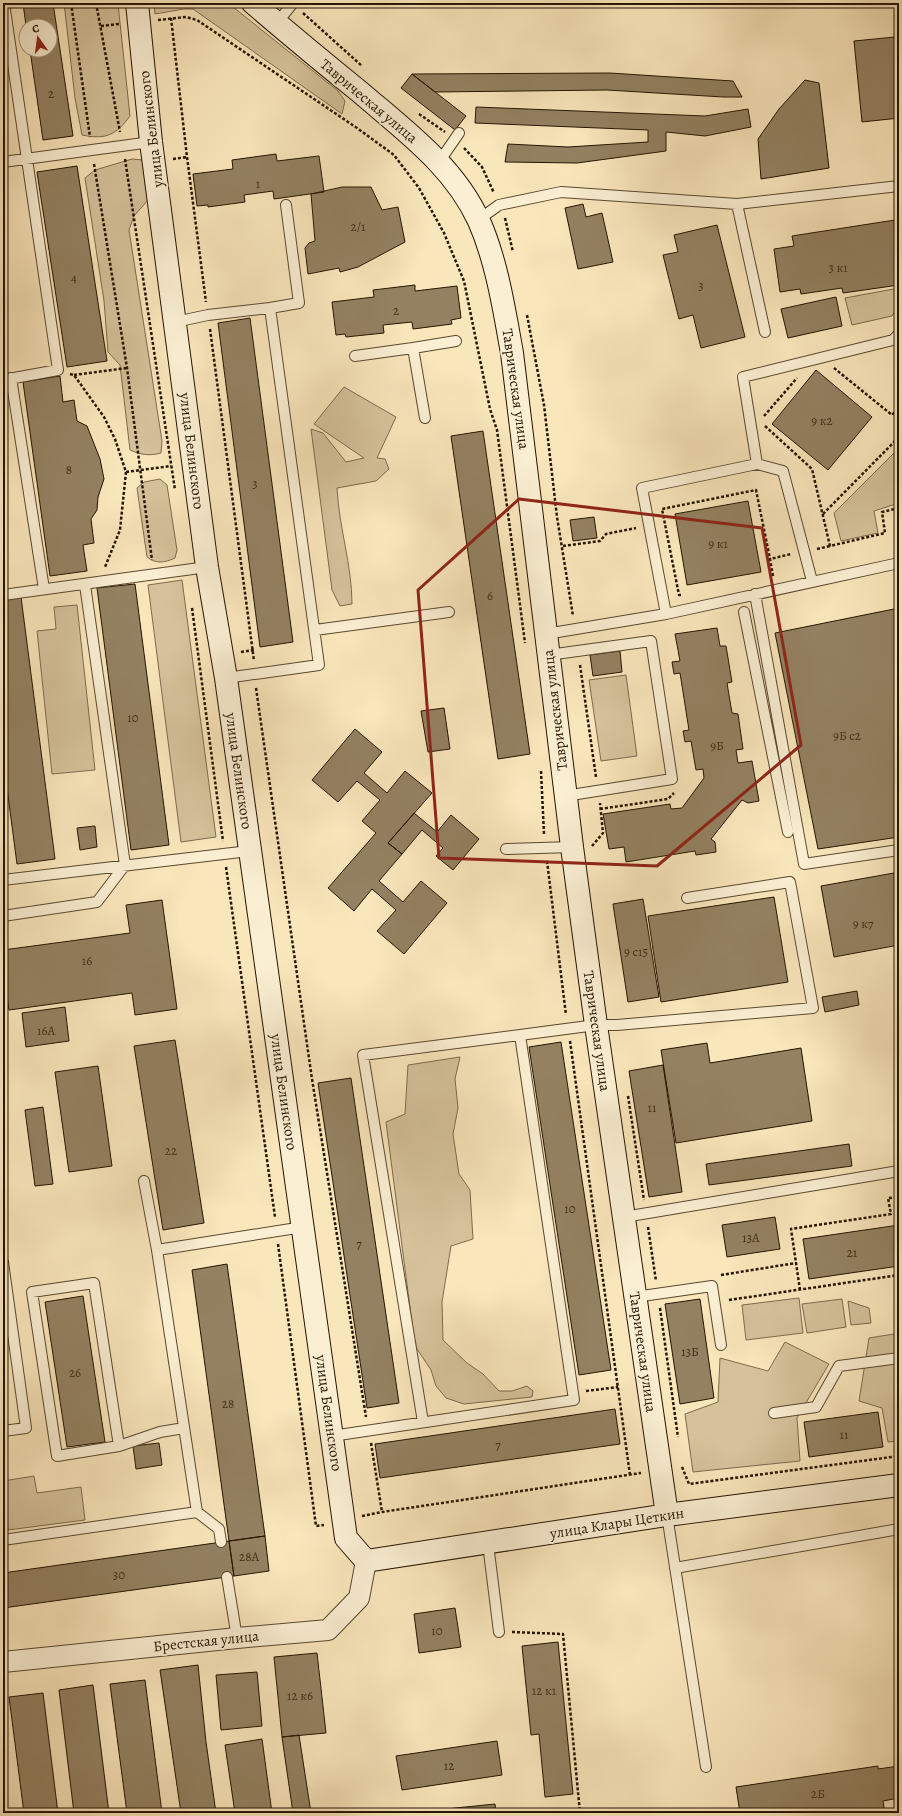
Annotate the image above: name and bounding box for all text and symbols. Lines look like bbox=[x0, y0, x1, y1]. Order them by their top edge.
north arrow bbox=[18, 18, 58, 58]
text: С bbox=[31, 21, 41, 37]
street label: Таврическая улица bbox=[316, 54, 422, 148]
street label: улица Белинского bbox=[134, 70, 168, 189]
house number: 2 bbox=[48, 85, 54, 102]
house number: 1 bbox=[256, 175, 261, 192]
house number: 2/1 bbox=[351, 218, 366, 235]
house number: 3 к1 bbox=[828, 259, 848, 276]
house number: 4 bbox=[71, 269, 77, 286]
house number: 3 bbox=[698, 277, 704, 294]
house number: 2 bbox=[393, 302, 399, 319]
street label: Таврическая улица bbox=[498, 327, 534, 451]
street label: улица Белинского bbox=[175, 391, 209, 510]
house number: 9 к2 bbox=[811, 412, 833, 429]
house number: 8 bbox=[66, 461, 72, 478]
house number: 3 bbox=[252, 475, 258, 492]
house number: 9 к1 bbox=[708, 535, 728, 552]
house number: 6 bbox=[487, 587, 493, 604]
street label: Таврическая улица bbox=[538, 648, 572, 772]
house number: 10 bbox=[127, 709, 139, 726]
street label: улица Белинского bbox=[221, 710, 257, 831]
house number: 9Б с2 bbox=[833, 727, 861, 744]
house number: 9Б bbox=[710, 737, 724, 754]
house number: 9 к7 bbox=[853, 915, 874, 932]
house number: 9 с15 bbox=[624, 943, 648, 960]
house number: 16 bbox=[82, 952, 92, 969]
street label: Таврическая улица bbox=[579, 969, 615, 1093]
house number: 16А bbox=[37, 1022, 55, 1039]
street label: улица Белинского bbox=[266, 1031, 302, 1152]
house number: 11 bbox=[648, 1099, 657, 1116]
house number: 22 bbox=[165, 1142, 177, 1159]
house number: 10 bbox=[564, 1200, 576, 1217]
house number: 13А bbox=[742, 1229, 760, 1246]
house number: 7 bbox=[356, 1235, 362, 1252]
house number: 21 bbox=[847, 1244, 858, 1261]
street label: Таврическая улица bbox=[625, 1290, 661, 1414]
house number: 13Б bbox=[681, 1343, 699, 1360]
street label: улица Белинского bbox=[311, 1352, 347, 1473]
house number: 26 bbox=[69, 1364, 81, 1381]
house number: 28 bbox=[222, 1395, 234, 1412]
house number: 11 bbox=[840, 1426, 849, 1443]
house number: 7 bbox=[495, 1436, 501, 1453]
street label: улица Клары Цеткин bbox=[548, 1502, 686, 1544]
house number: 28А bbox=[239, 1548, 259, 1565]
house number: 30 bbox=[113, 1566, 125, 1583]
house number: 10 bbox=[431, 1622, 443, 1639]
street label: Брестская улица bbox=[152, 1625, 260, 1656]
house number: 12 к1 bbox=[532, 1682, 557, 1699]
house number: 12 к6 bbox=[287, 1687, 313, 1704]
house number: 12 bbox=[444, 1757, 454, 1774]
house number: 2Б bbox=[811, 1785, 825, 1802]

